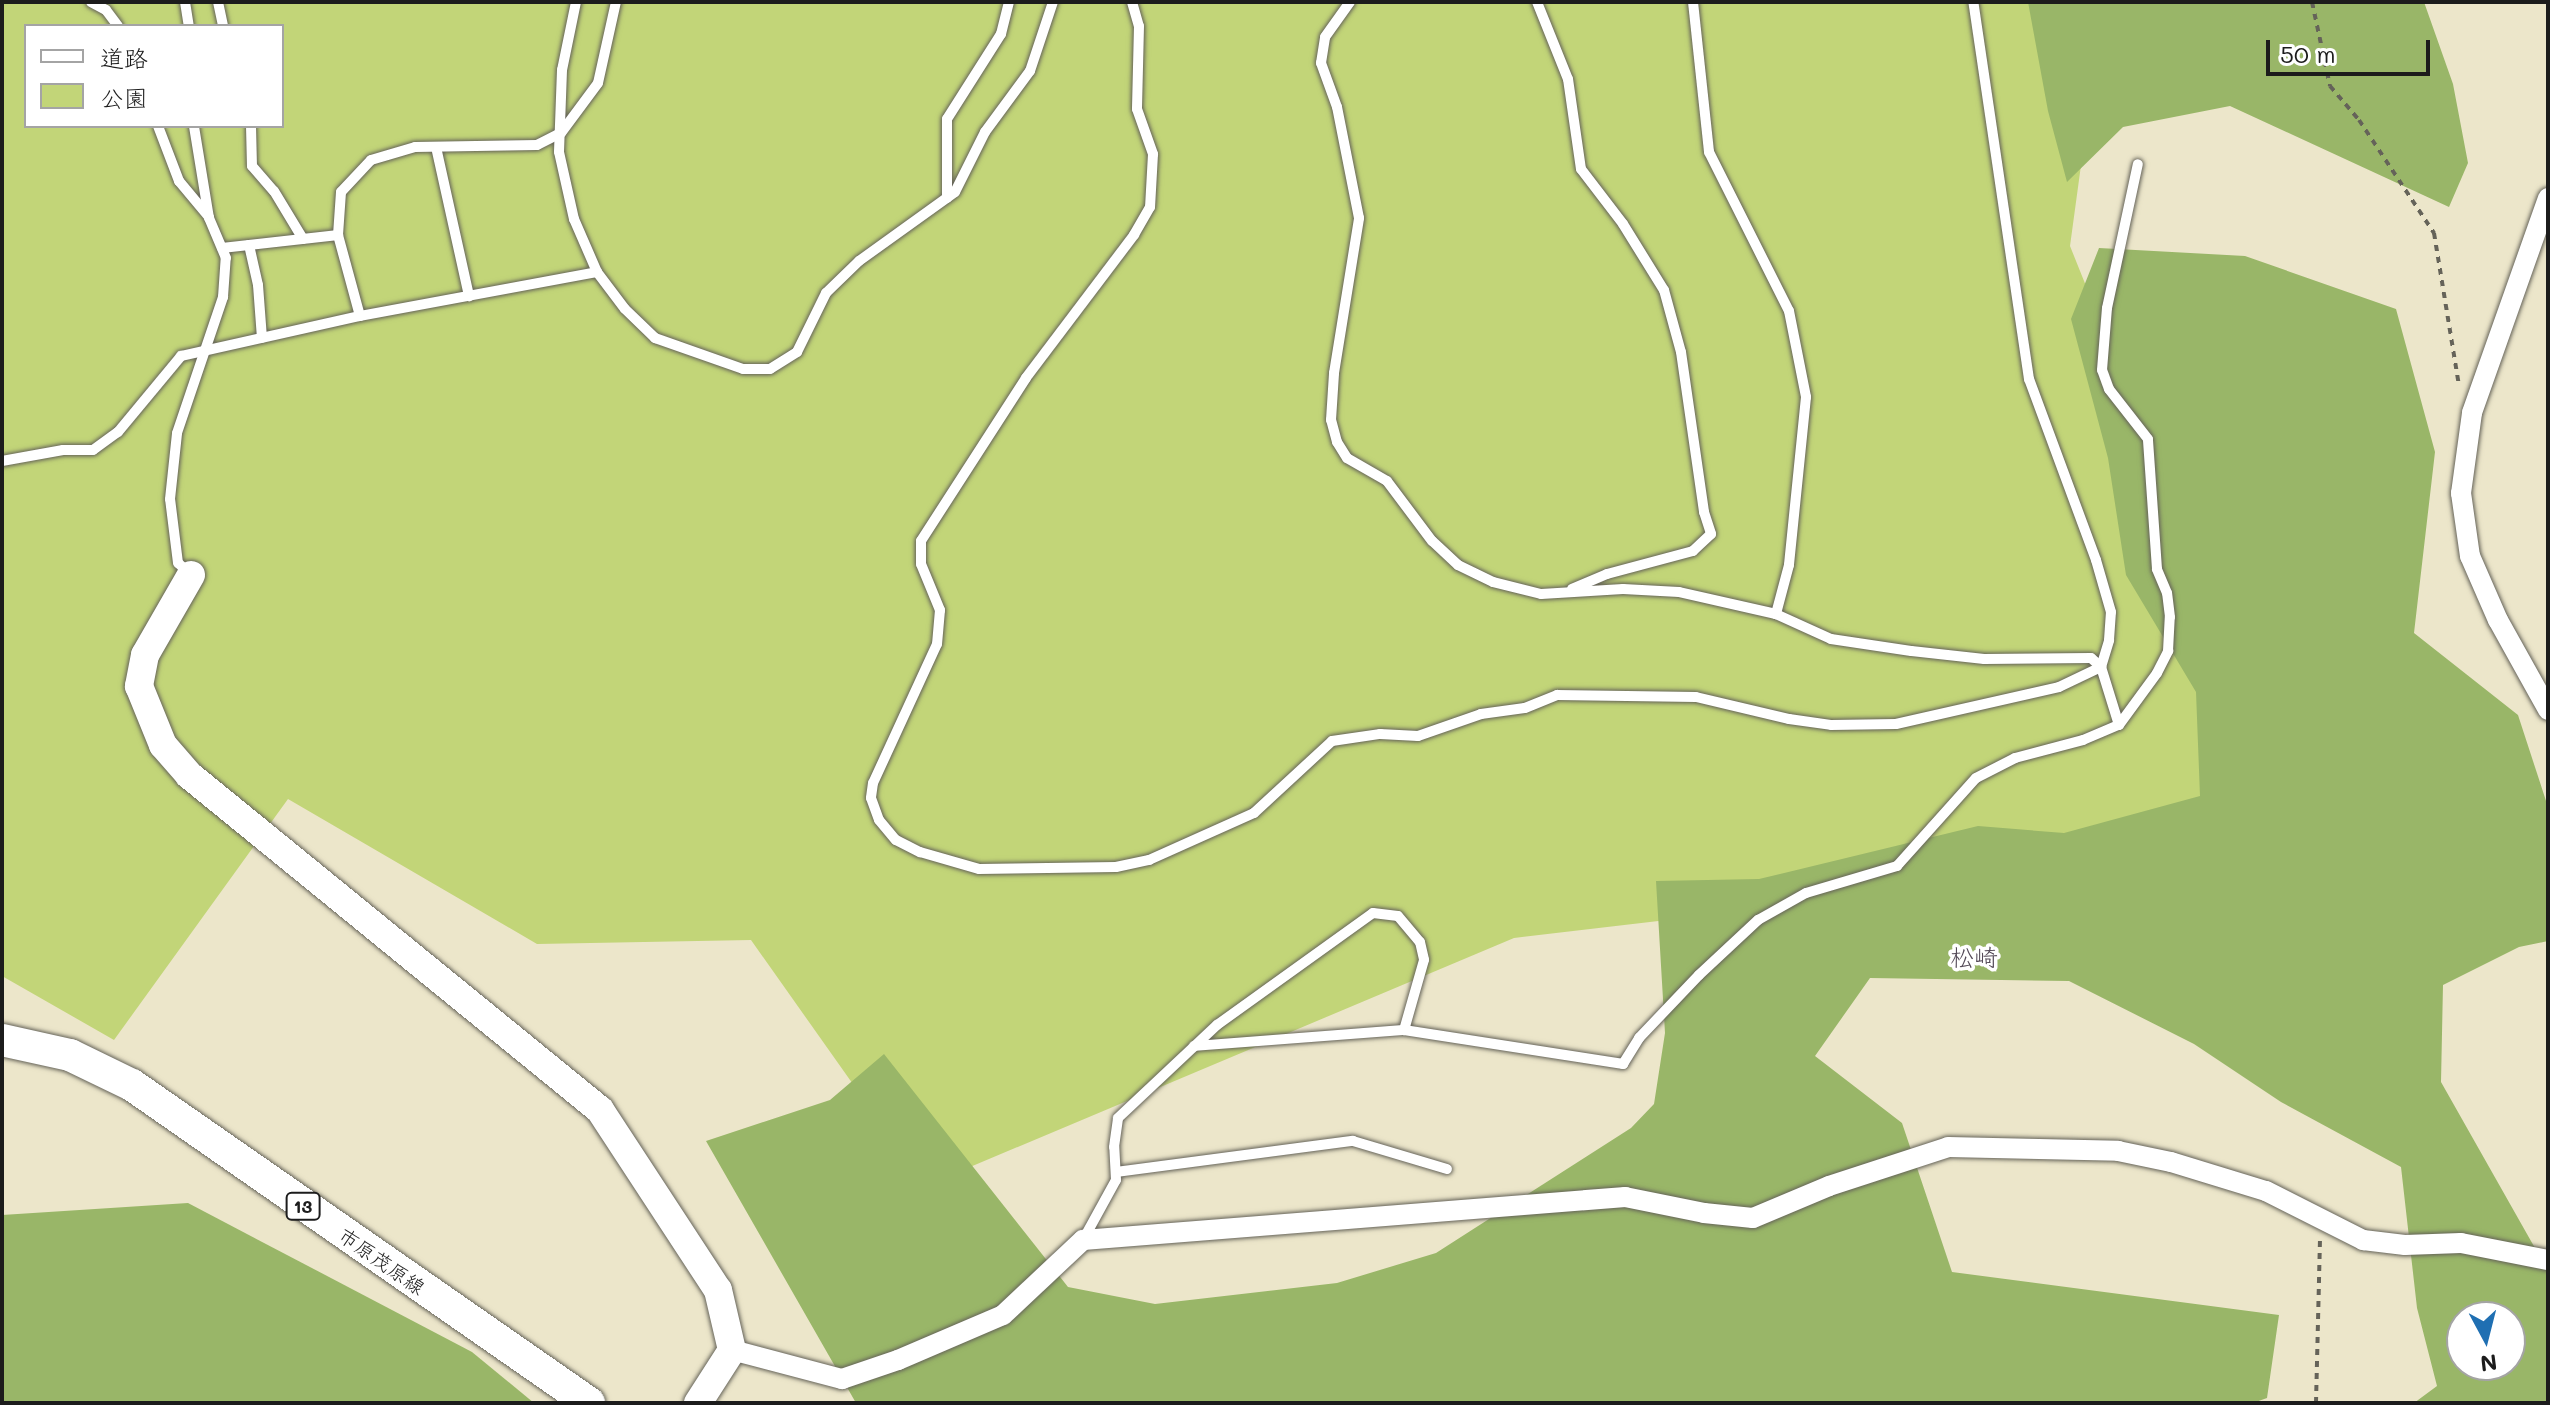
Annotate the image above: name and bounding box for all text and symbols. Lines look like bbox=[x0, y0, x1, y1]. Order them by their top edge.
legend bbox=[24, 24, 284, 128]
scale bar bbox=[2270, 24, 2434, 74]
text: 50 m bbox=[2280, 38, 2336, 69]
text: 道路 bbox=[100, 42, 148, 73]
text: 公園 bbox=[100, 82, 148, 113]
district label: 松崎 bbox=[1950, 943, 1998, 971]
road number: 13 bbox=[285, 1192, 321, 1220]
street label: 市原茂原線 bbox=[334, 1222, 430, 1300]
north arrow bbox=[2446, 1301, 2526, 1381]
text: N bbox=[2479, 1348, 2499, 1379]

